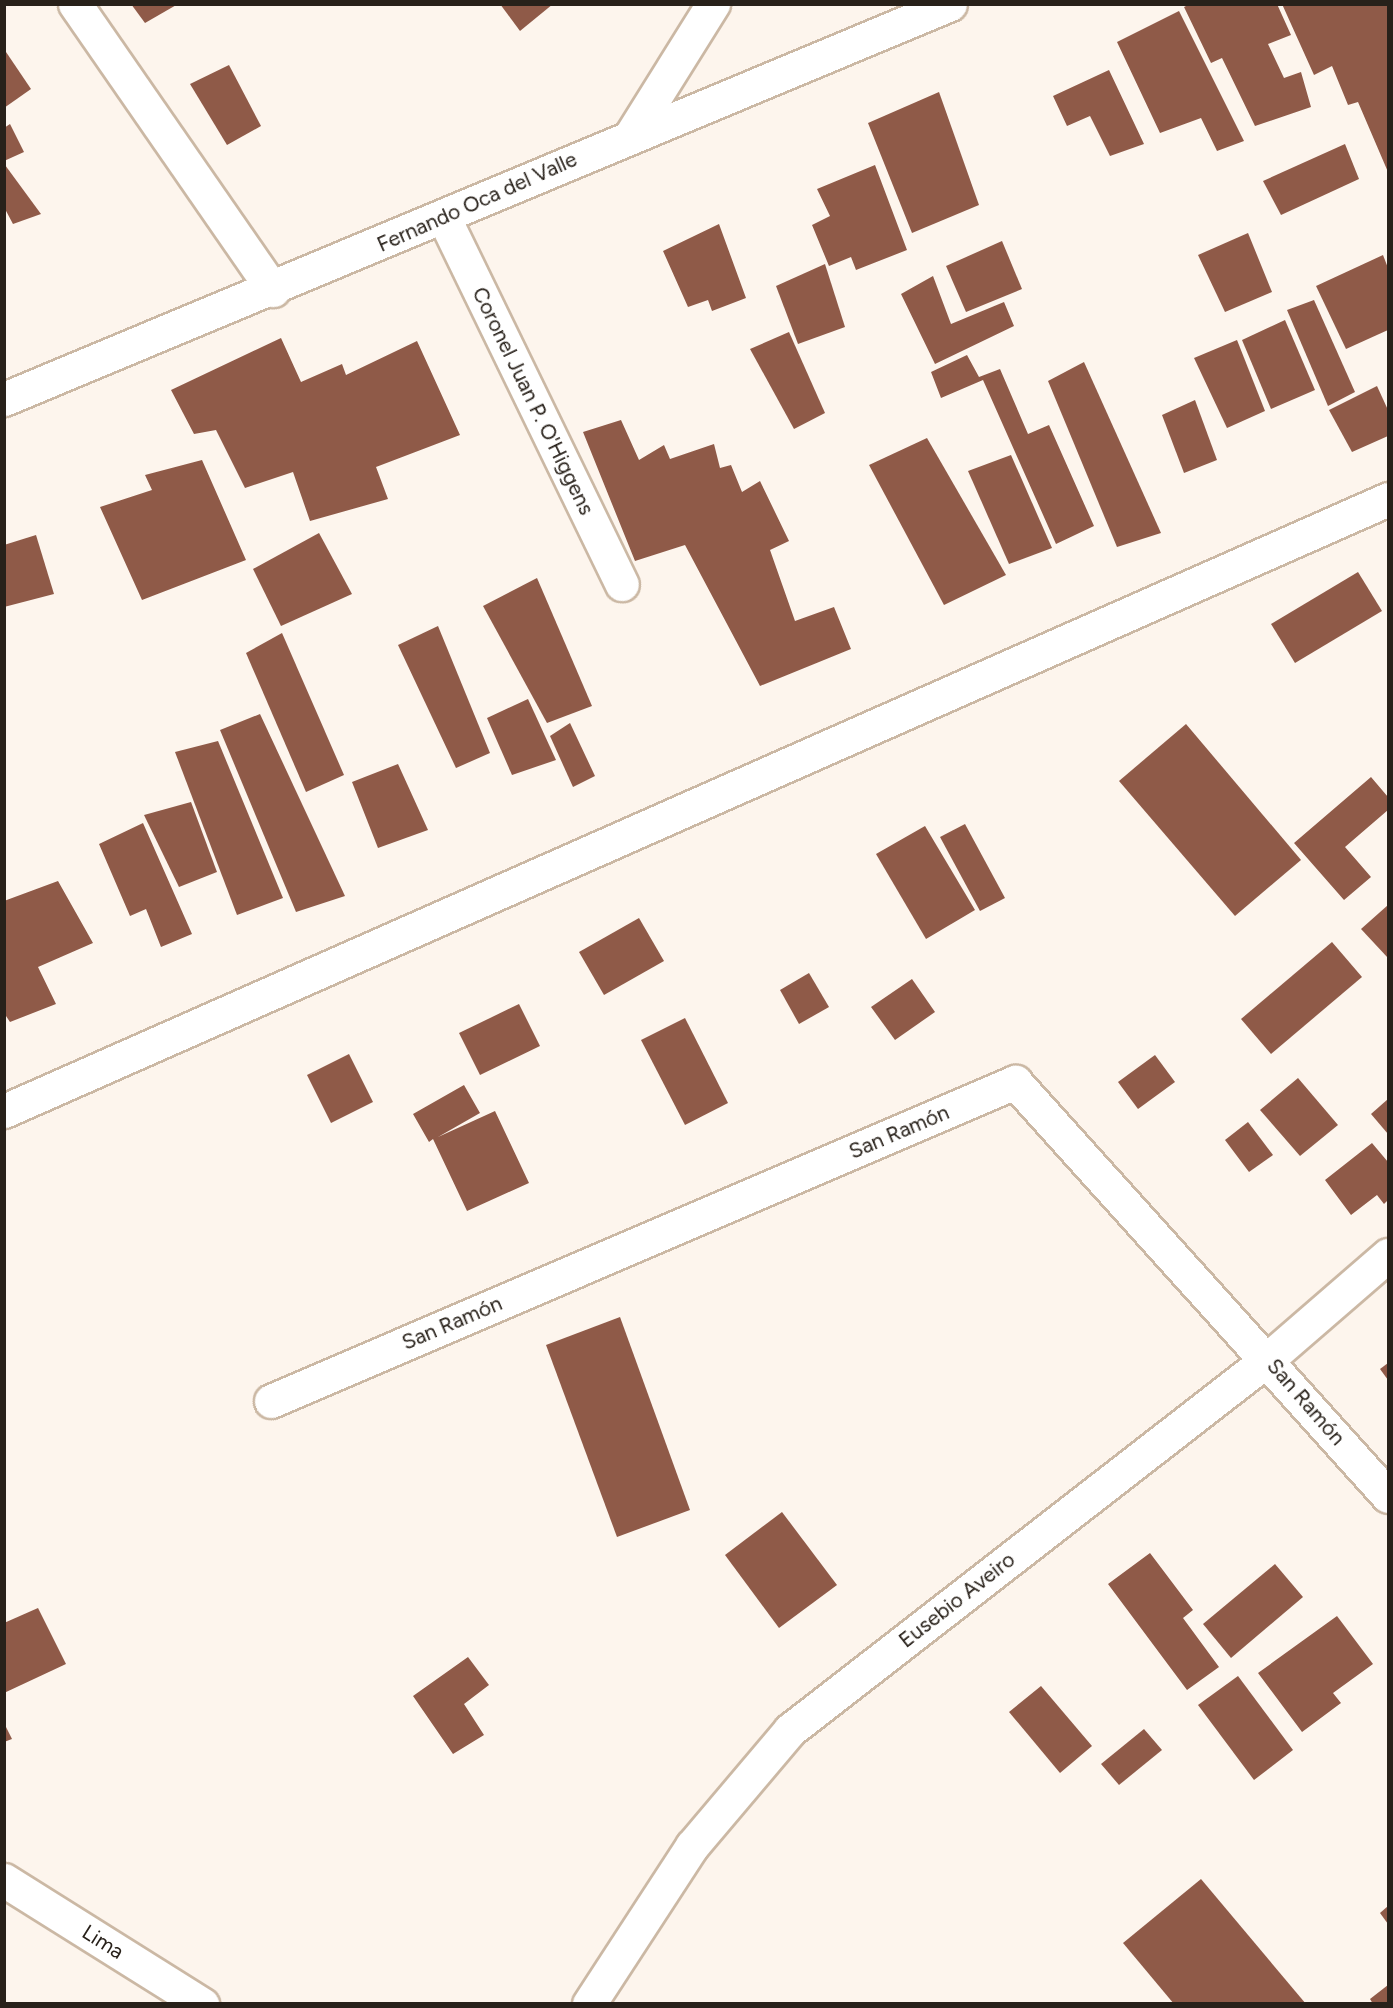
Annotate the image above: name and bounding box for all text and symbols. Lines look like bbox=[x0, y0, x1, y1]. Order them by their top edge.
street label: Fernando Oca del Valle bbox=[373, 147, 581, 257]
street label: Coronel Juan P. O'Higgens bbox=[467, 283, 599, 519]
street label: San Ramón bbox=[845, 1100, 953, 1164]
street label: San Ramón bbox=[398, 1291, 506, 1355]
street label: San Ramón bbox=[1262, 1354, 1350, 1450]
street label: Eusebio Aveiro bbox=[894, 1547, 1020, 1653]
street label: Lima bbox=[78, 1920, 128, 1964]

